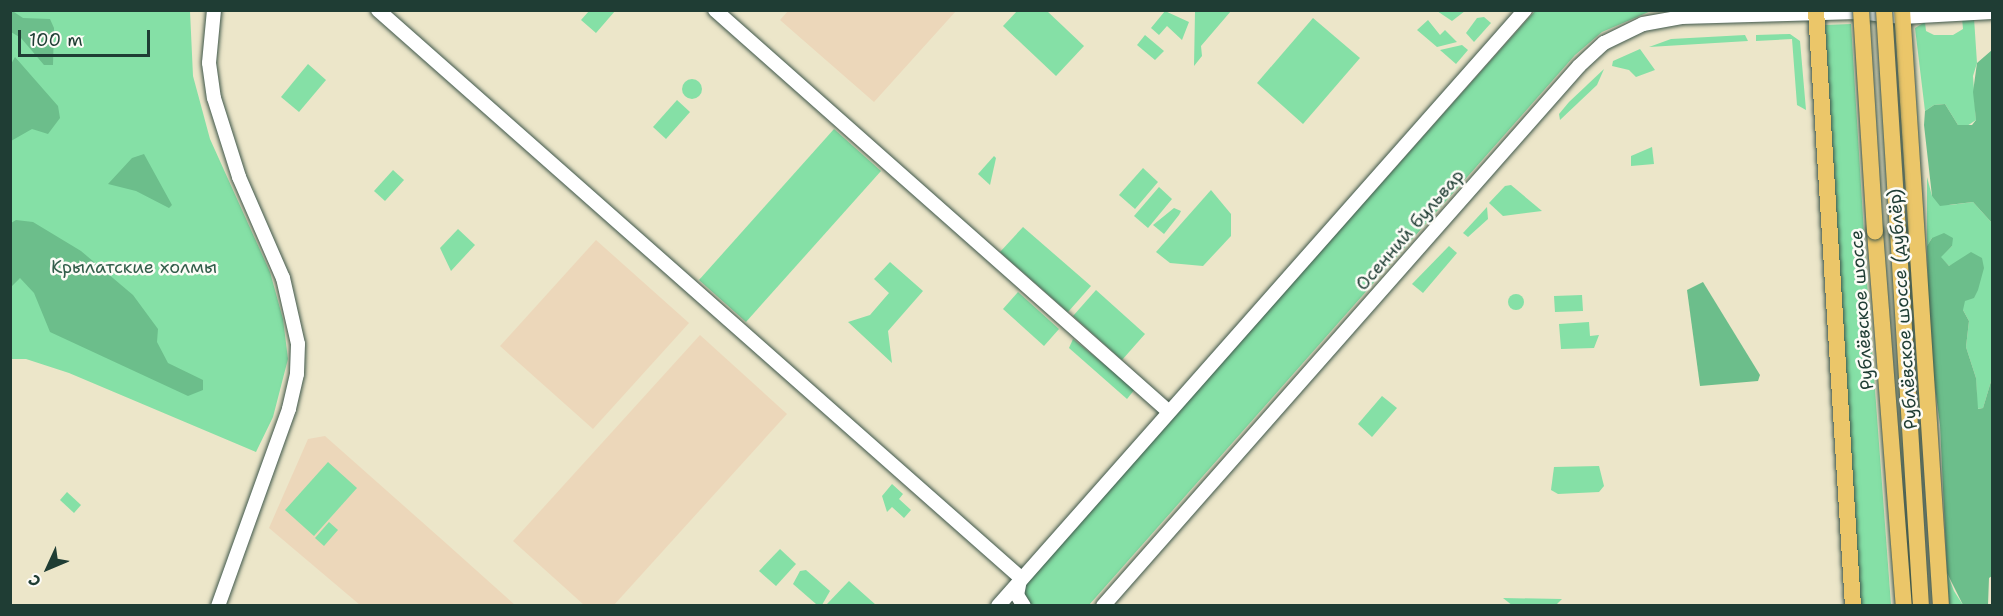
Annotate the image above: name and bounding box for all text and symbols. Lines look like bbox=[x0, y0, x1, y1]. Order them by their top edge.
scale bar bbox=[21, 18, 153, 56]
text: 100 m bbox=[29, 28, 83, 52]
street label: Осенний бульвар bbox=[1351, 165, 1469, 295]
street label: Рублёвское шоссе (дублёр) bbox=[1884, 188, 1922, 430]
street label: Рублёвское шоссе bbox=[1846, 229, 1878, 391]
park label: Крылатские холмы bbox=[51, 256, 217, 278]
north arrow bbox=[18, 538, 78, 598]
text: С bbox=[24, 570, 46, 592]

